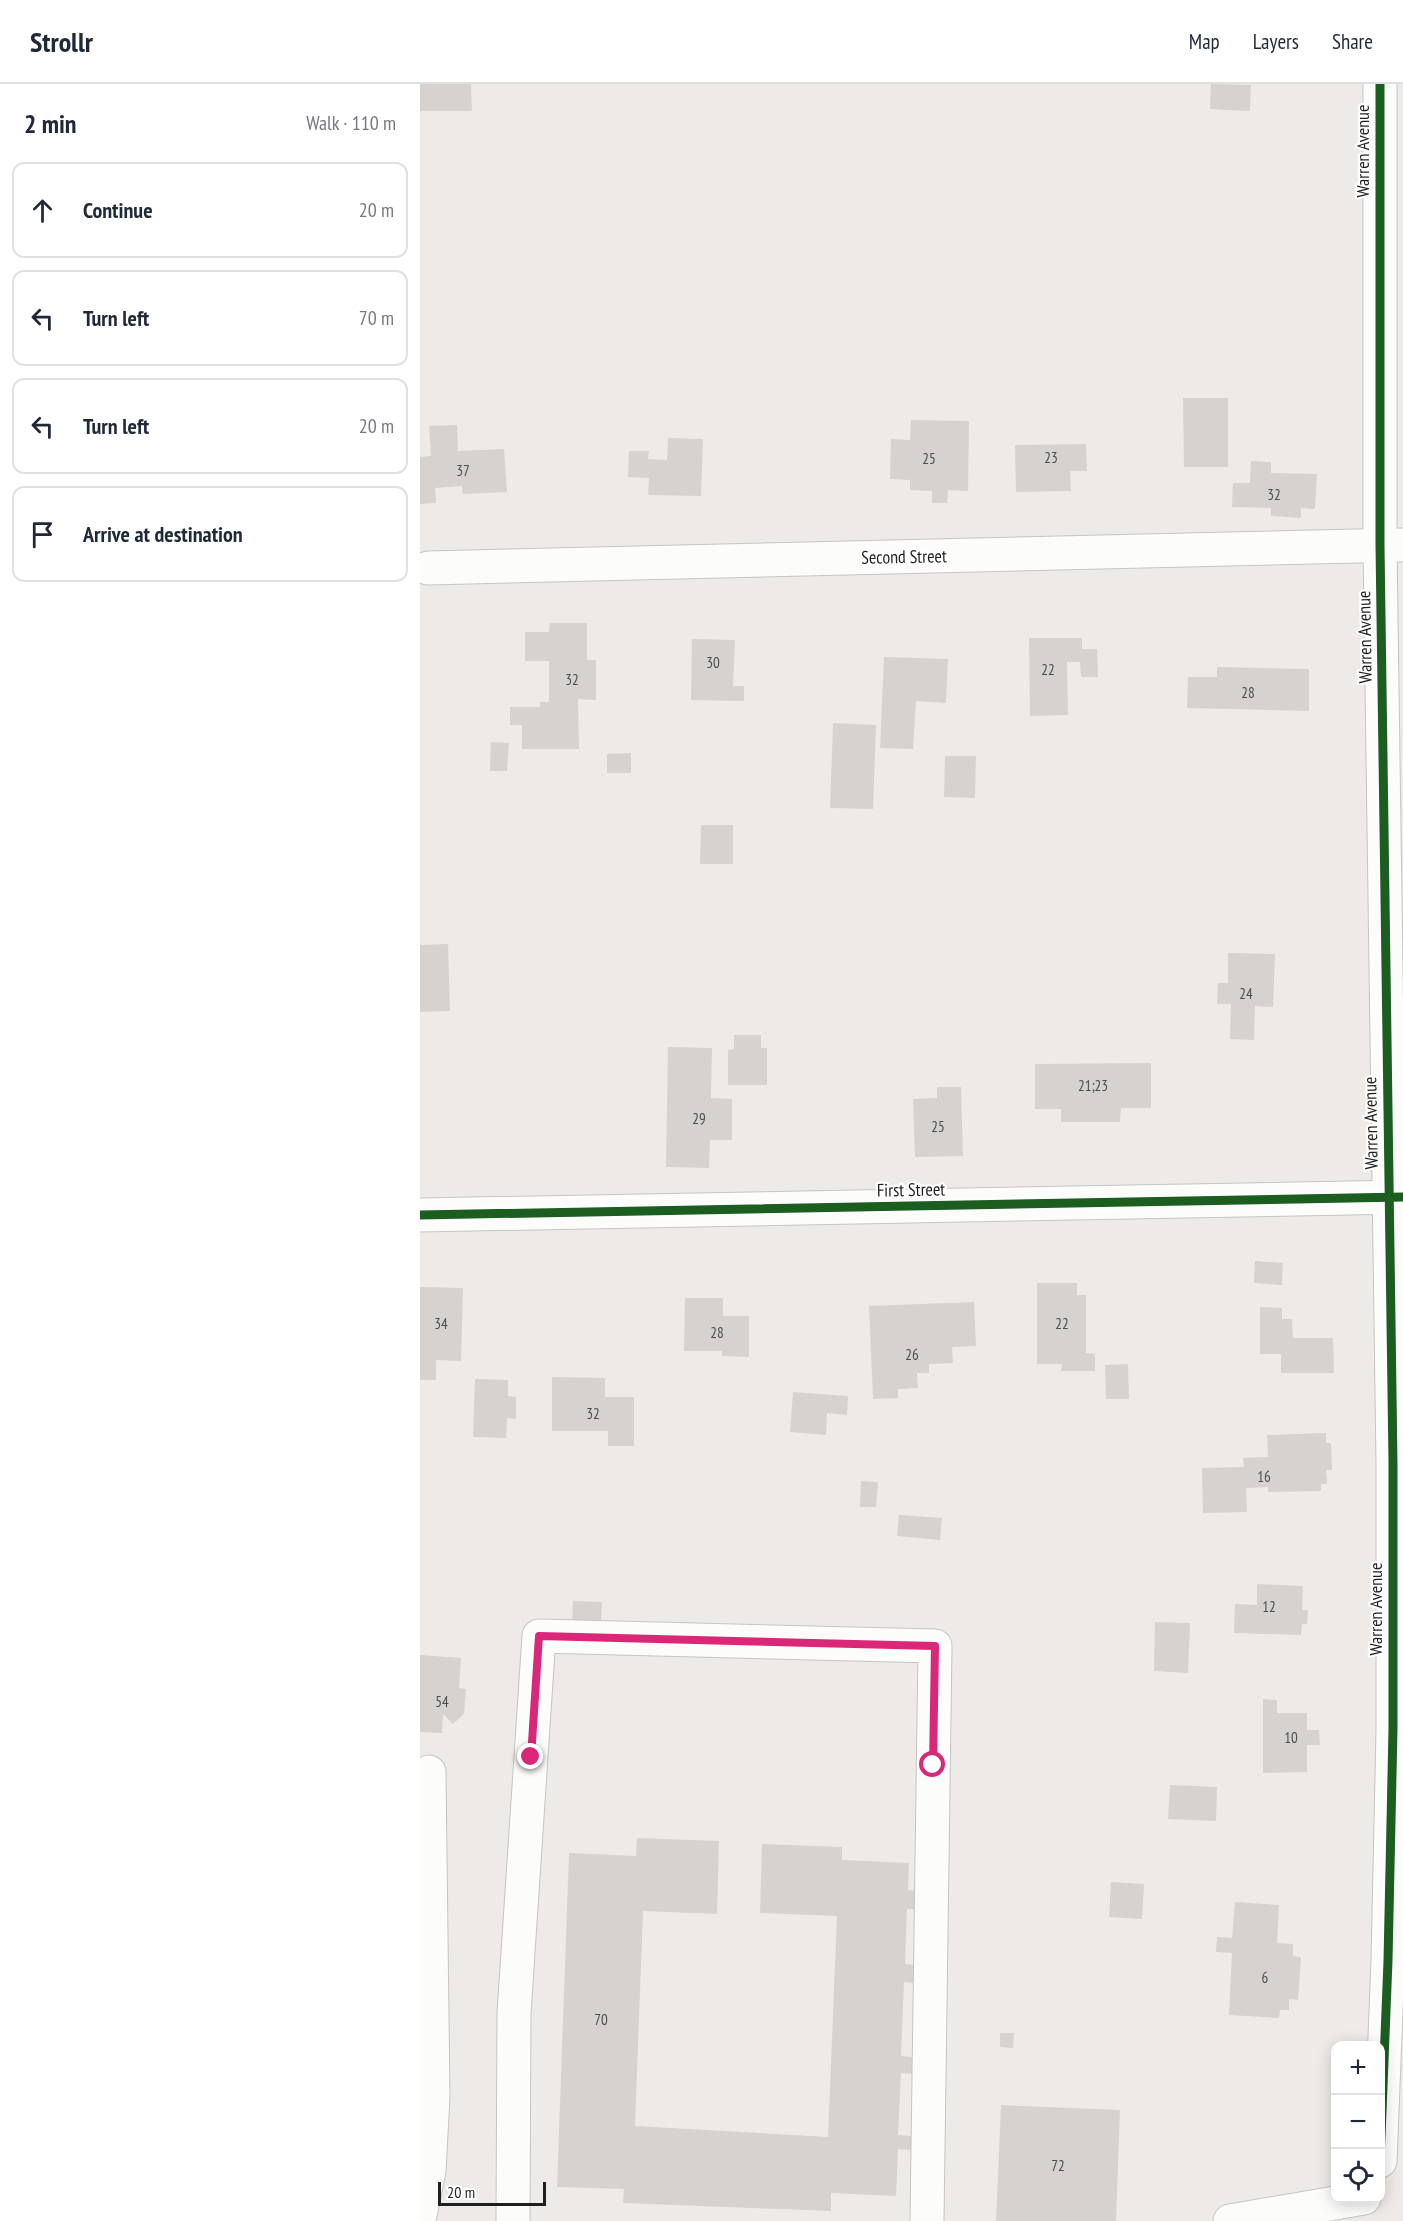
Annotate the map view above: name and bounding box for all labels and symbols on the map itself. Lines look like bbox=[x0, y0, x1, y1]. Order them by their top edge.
street label: Warren Avenue bbox=[1351, 105, 1374, 197]
house number: 23 bbox=[1044, 448, 1058, 467]
house number: 25 bbox=[922, 449, 936, 468]
house number: 37 bbox=[456, 461, 470, 480]
house number: 32 bbox=[1267, 485, 1281, 504]
street label: Second Street bbox=[861, 544, 947, 569]
street label: Warren Avenue bbox=[1352, 590, 1377, 684]
house number: 30 bbox=[706, 653, 720, 672]
house number: 22 bbox=[1041, 660, 1055, 679]
house number: 32 bbox=[565, 670, 579, 689]
house number: 28 bbox=[1241, 683, 1255, 702]
house number: 24 bbox=[1239, 984, 1253, 1003]
house number: 21;23 bbox=[1078, 1076, 1108, 1095]
street label: Warren Avenue bbox=[1358, 1076, 1383, 1170]
house number: 29 bbox=[692, 1109, 706, 1128]
house number: 25 bbox=[931, 1117, 945, 1136]
street label: First Street bbox=[877, 1177, 945, 1202]
house number: 34 bbox=[434, 1314, 448, 1333]
house number: 22 bbox=[1055, 1314, 1069, 1333]
house number: 28 bbox=[710, 1323, 724, 1342]
house number: 26 bbox=[905, 1345, 919, 1364]
house number: 32 bbox=[586, 1404, 600, 1423]
house number: 16 bbox=[1257, 1467, 1271, 1486]
street label: Warren Avenue bbox=[1364, 1563, 1387, 1655]
house number: 12 bbox=[1262, 1597, 1276, 1616]
house number: 54 bbox=[435, 1692, 449, 1711]
house number: 10 bbox=[1284, 1728, 1298, 1747]
route end bbox=[517, 1743, 543, 1769]
route start bbox=[919, 1751, 945, 1777]
house number: 6 bbox=[1262, 1968, 1269, 1987]
house number: 70 bbox=[594, 2010, 608, 2029]
house number: 72 bbox=[1051, 2156, 1065, 2175]
scale bar bbox=[438, 2179, 546, 2206]

